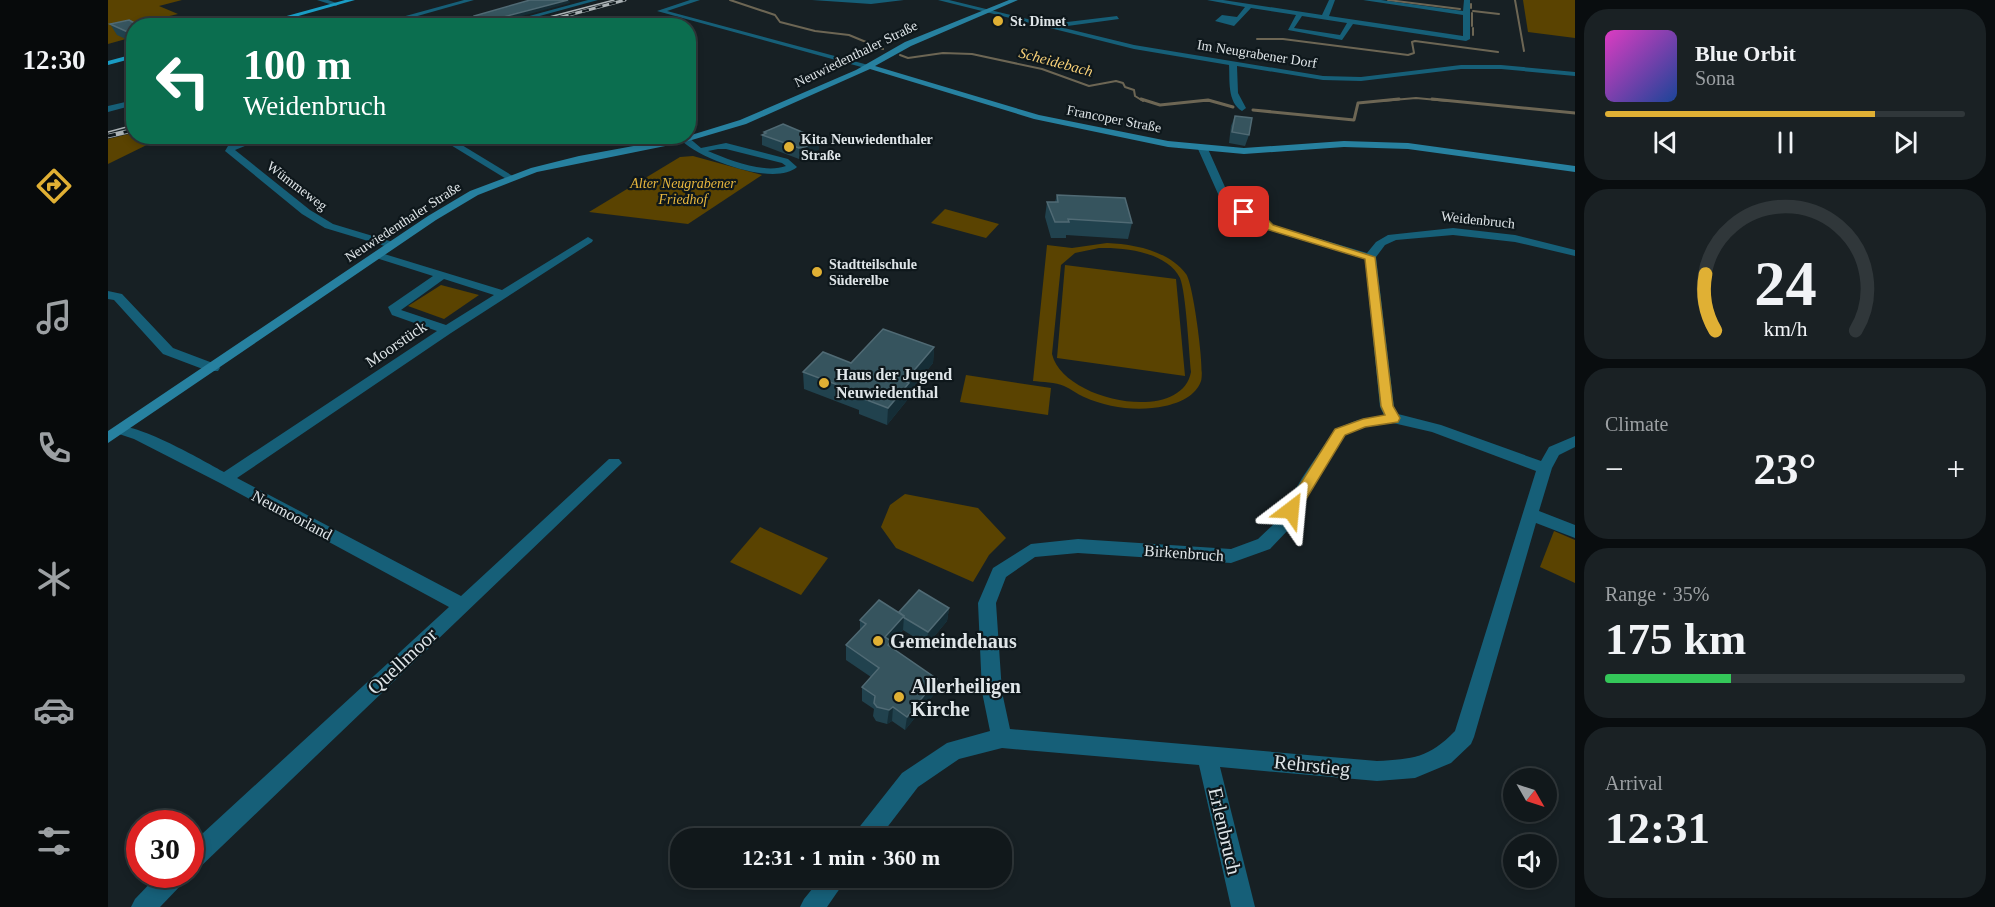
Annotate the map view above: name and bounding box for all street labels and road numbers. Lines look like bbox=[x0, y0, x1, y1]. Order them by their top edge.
street label: Neuwiedenthaler Straße bbox=[792, 18, 920, 90]
street label: Im Neugrabener Dorf bbox=[1196, 37, 1318, 71]
street label: Francoper Straße bbox=[1065, 102, 1163, 136]
street label: Wümmeweg bbox=[264, 158, 330, 214]
street label: Neuwiedenthaler Straße bbox=[342, 179, 464, 265]
street label: Weidenbruch bbox=[1440, 209, 1516, 231]
street label: Moorstück bbox=[363, 318, 429, 370]
street label: Neumoorland bbox=[249, 487, 335, 543]
street label: Birkenbruch bbox=[1144, 542, 1224, 564]
street label: Quellmoor bbox=[363, 623, 441, 699]
street label: Rehrstieg bbox=[1273, 750, 1351, 781]
street label: Erlenbruch bbox=[1204, 785, 1246, 877]

